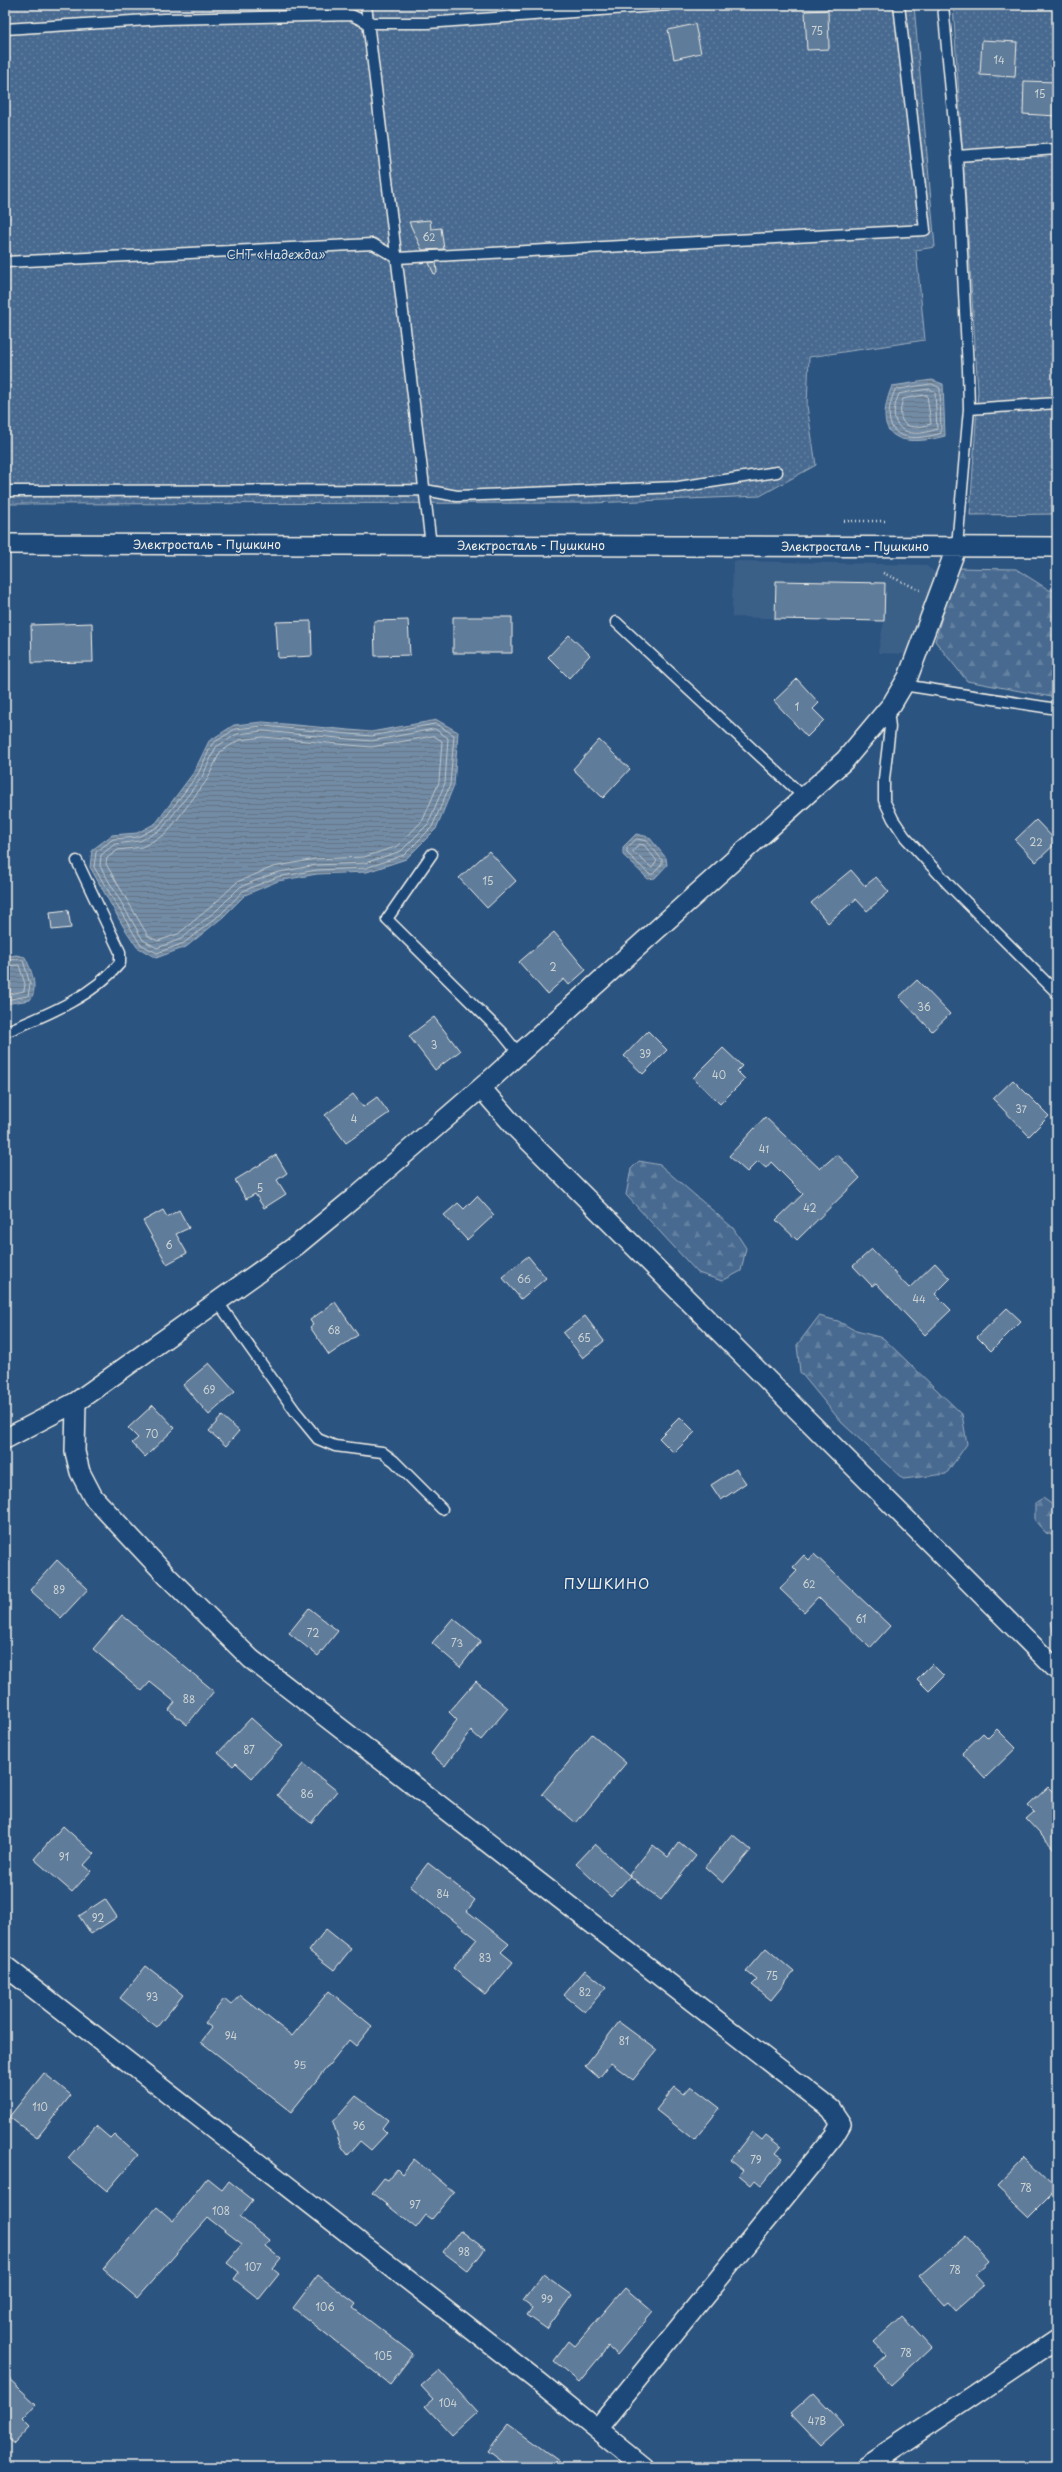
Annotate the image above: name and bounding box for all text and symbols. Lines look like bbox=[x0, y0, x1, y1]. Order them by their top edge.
house number: 75 bbox=[811, 23, 823, 38]
house number: 14 bbox=[993, 52, 1005, 67]
house number: 15 bbox=[1035, 86, 1045, 101]
house number: 62 bbox=[422, 229, 436, 244]
park label: СНТ «Надежда» bbox=[227, 245, 326, 263]
street label: Электросталь - Пушкино bbox=[133, 535, 281, 553]
street label: Электросталь - Пушкино bbox=[457, 536, 605, 554]
street label: Электросталь - Пушкино bbox=[781, 537, 929, 555]
house number: 1 bbox=[795, 699, 799, 714]
house number: 22 bbox=[1029, 834, 1043, 849]
house number: 15 bbox=[483, 873, 493, 888]
house number: 2 bbox=[549, 959, 557, 974]
house number: 36 bbox=[917, 999, 931, 1014]
house number: 3 bbox=[431, 1037, 437, 1052]
house number: 39 bbox=[639, 1046, 651, 1061]
house number: 40 bbox=[712, 1067, 726, 1082]
house number: 37 bbox=[1015, 1101, 1028, 1116]
house number: 4 bbox=[351, 1111, 358, 1126]
house number: 41 bbox=[759, 1141, 769, 1156]
house number: 5 bbox=[257, 1180, 263, 1195]
house number: 42 bbox=[803, 1200, 817, 1215]
house number: 6 bbox=[165, 1237, 173, 1252]
house number: 66 bbox=[517, 1271, 531, 1286]
house number: 44 bbox=[912, 1291, 926, 1306]
house number: 68 bbox=[327, 1322, 341, 1337]
house number: 65 bbox=[577, 1330, 591, 1345]
house number: 69 bbox=[203, 1382, 215, 1397]
house number: 70 bbox=[146, 1426, 158, 1441]
district label: ПУШКИНО bbox=[564, 1573, 650, 1594]
house number: 62 bbox=[802, 1576, 816, 1591]
house number: 89 bbox=[53, 1582, 65, 1597]
house number: 61 bbox=[855, 1611, 867, 1626]
house number: 72 bbox=[307, 1625, 319, 1640]
house number: 73 bbox=[451, 1635, 463, 1650]
house number: 88 bbox=[183, 1691, 195, 1706]
house number: 87 bbox=[243, 1742, 255, 1757]
house number: 86 bbox=[301, 1786, 314, 1801]
house number: 91 bbox=[59, 1849, 69, 1864]
house number: 84 bbox=[437, 1886, 450, 1901]
house number: 92 bbox=[92, 1910, 104, 1925]
house number: 83 bbox=[479, 1950, 491, 1965]
house number: 75 bbox=[766, 1968, 778, 1983]
house number: 82 bbox=[579, 1984, 591, 1999]
house number: 93 bbox=[146, 1989, 158, 2004]
house number: 94 bbox=[225, 2028, 238, 2043]
house number: 81 bbox=[619, 2033, 629, 2048]
house number: 95 bbox=[294, 2057, 306, 2072]
house number: 110 bbox=[32, 2099, 48, 2114]
house number: 96 bbox=[353, 2118, 365, 2133]
house number: 79 bbox=[750, 2152, 762, 2167]
house number: 78 bbox=[1020, 2180, 1032, 2195]
house number: 97 bbox=[409, 2197, 421, 2212]
house number: 108 bbox=[212, 2203, 230, 2218]
house number: 98 bbox=[458, 2244, 470, 2259]
house number: 107 bbox=[244, 2259, 262, 2274]
house number: 78 bbox=[949, 2262, 961, 2277]
house number: 99 bbox=[541, 2291, 553, 2306]
house number: 106 bbox=[316, 2299, 334, 2314]
house number: 78 bbox=[900, 2345, 912, 2360]
house number: 105 bbox=[374, 2348, 392, 2363]
house number: 104 bbox=[439, 2395, 458, 2410]
house number: 47В bbox=[808, 2413, 827, 2428]

